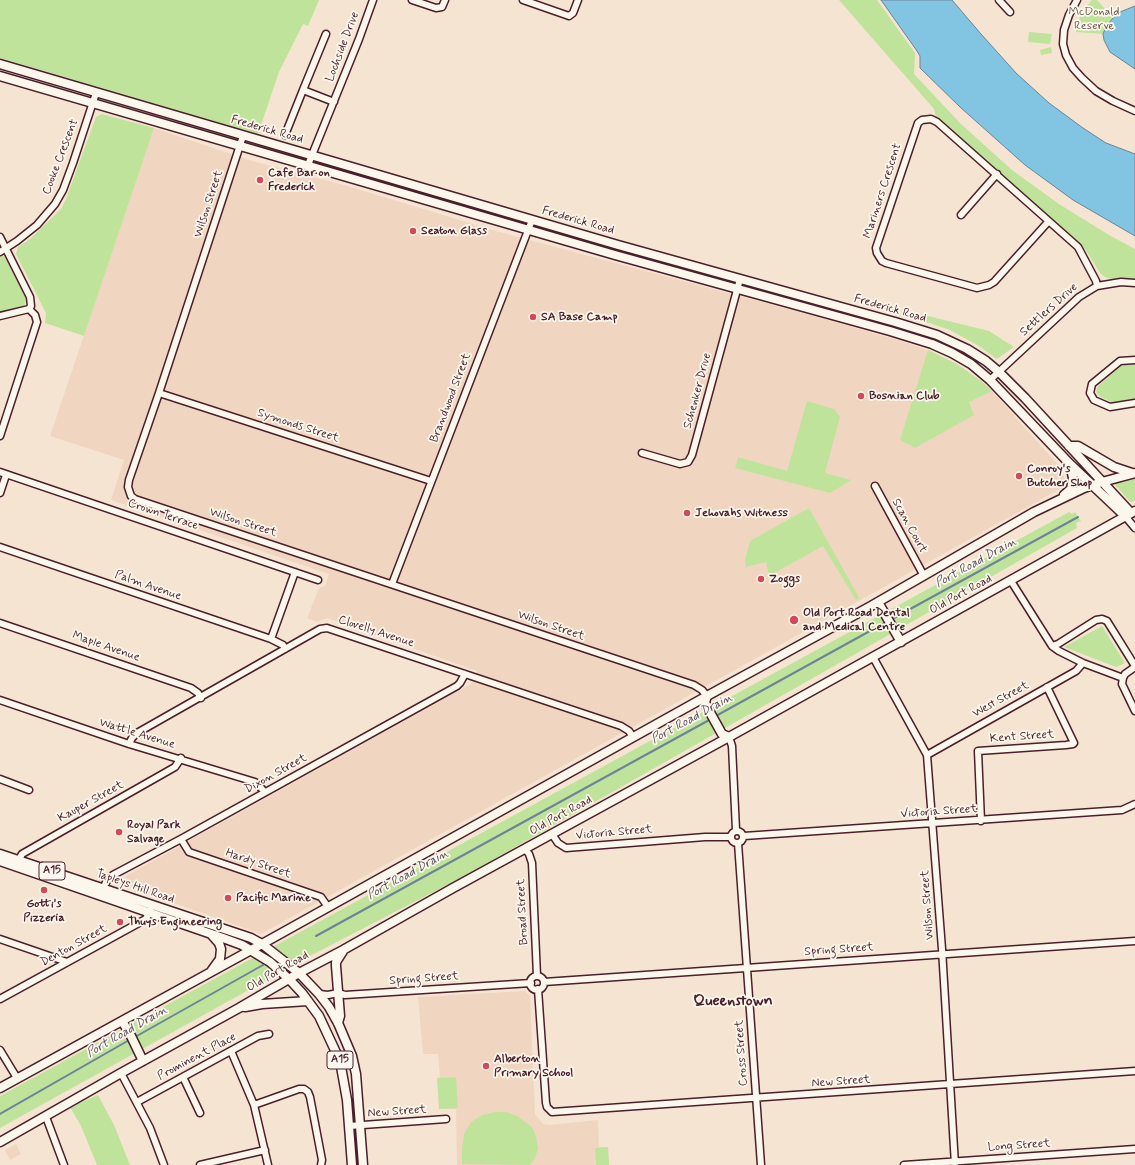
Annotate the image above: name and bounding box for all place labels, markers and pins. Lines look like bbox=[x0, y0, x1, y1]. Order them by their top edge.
place label: Cafe Bar on Frederick bbox=[268, 166, 330, 194]
marker: Cafe Bar on Frederick bbox=[255, 175, 265, 185]
place label: Seaton Glass bbox=[421, 224, 487, 238]
marker: Seaton Glass bbox=[408, 226, 418, 236]
place label: SA Base Camp bbox=[541, 310, 617, 324]
marker: SA Base Camp bbox=[528, 312, 538, 322]
place label: Bosnian Club bbox=[869, 389, 940, 403]
marker: Bosnian Club bbox=[856, 391, 866, 401]
place label: Conroy's Butcher Shop bbox=[1027, 462, 1092, 490]
marker: Conroy's Butcher Shop bbox=[1014, 471, 1024, 481]
place label: Jehovahs Witness bbox=[695, 506, 788, 520]
marker: Jehovahs Witness bbox=[682, 508, 692, 518]
place label: Zoggs bbox=[769, 572, 800, 586]
marker: Zoggs bbox=[756, 574, 766, 584]
place label: Old Port Road Dental and Medical Centre bbox=[803, 606, 910, 634]
marker: Old Port Road Dental and Medical Centre bbox=[788, 614, 800, 626]
place label: Royal Park Salvage bbox=[127, 818, 181, 846]
marker: Royal Park Salvage bbox=[114, 827, 124, 837]
marker: Gotti's Pizzeria bbox=[39, 885, 49, 895]
place label: Pacific Marine bbox=[236, 891, 311, 905]
marker: Pacific Marine bbox=[223, 893, 233, 903]
place label: Gotti's Pizzeria bbox=[23, 897, 65, 925]
place label: Thuys Engineering bbox=[128, 915, 222, 929]
marker: Thuys Engineering bbox=[115, 917, 125, 927]
place label: Alberton Primary School bbox=[494, 1052, 573, 1080]
marker: Alberton Primary School bbox=[481, 1061, 491, 1071]

